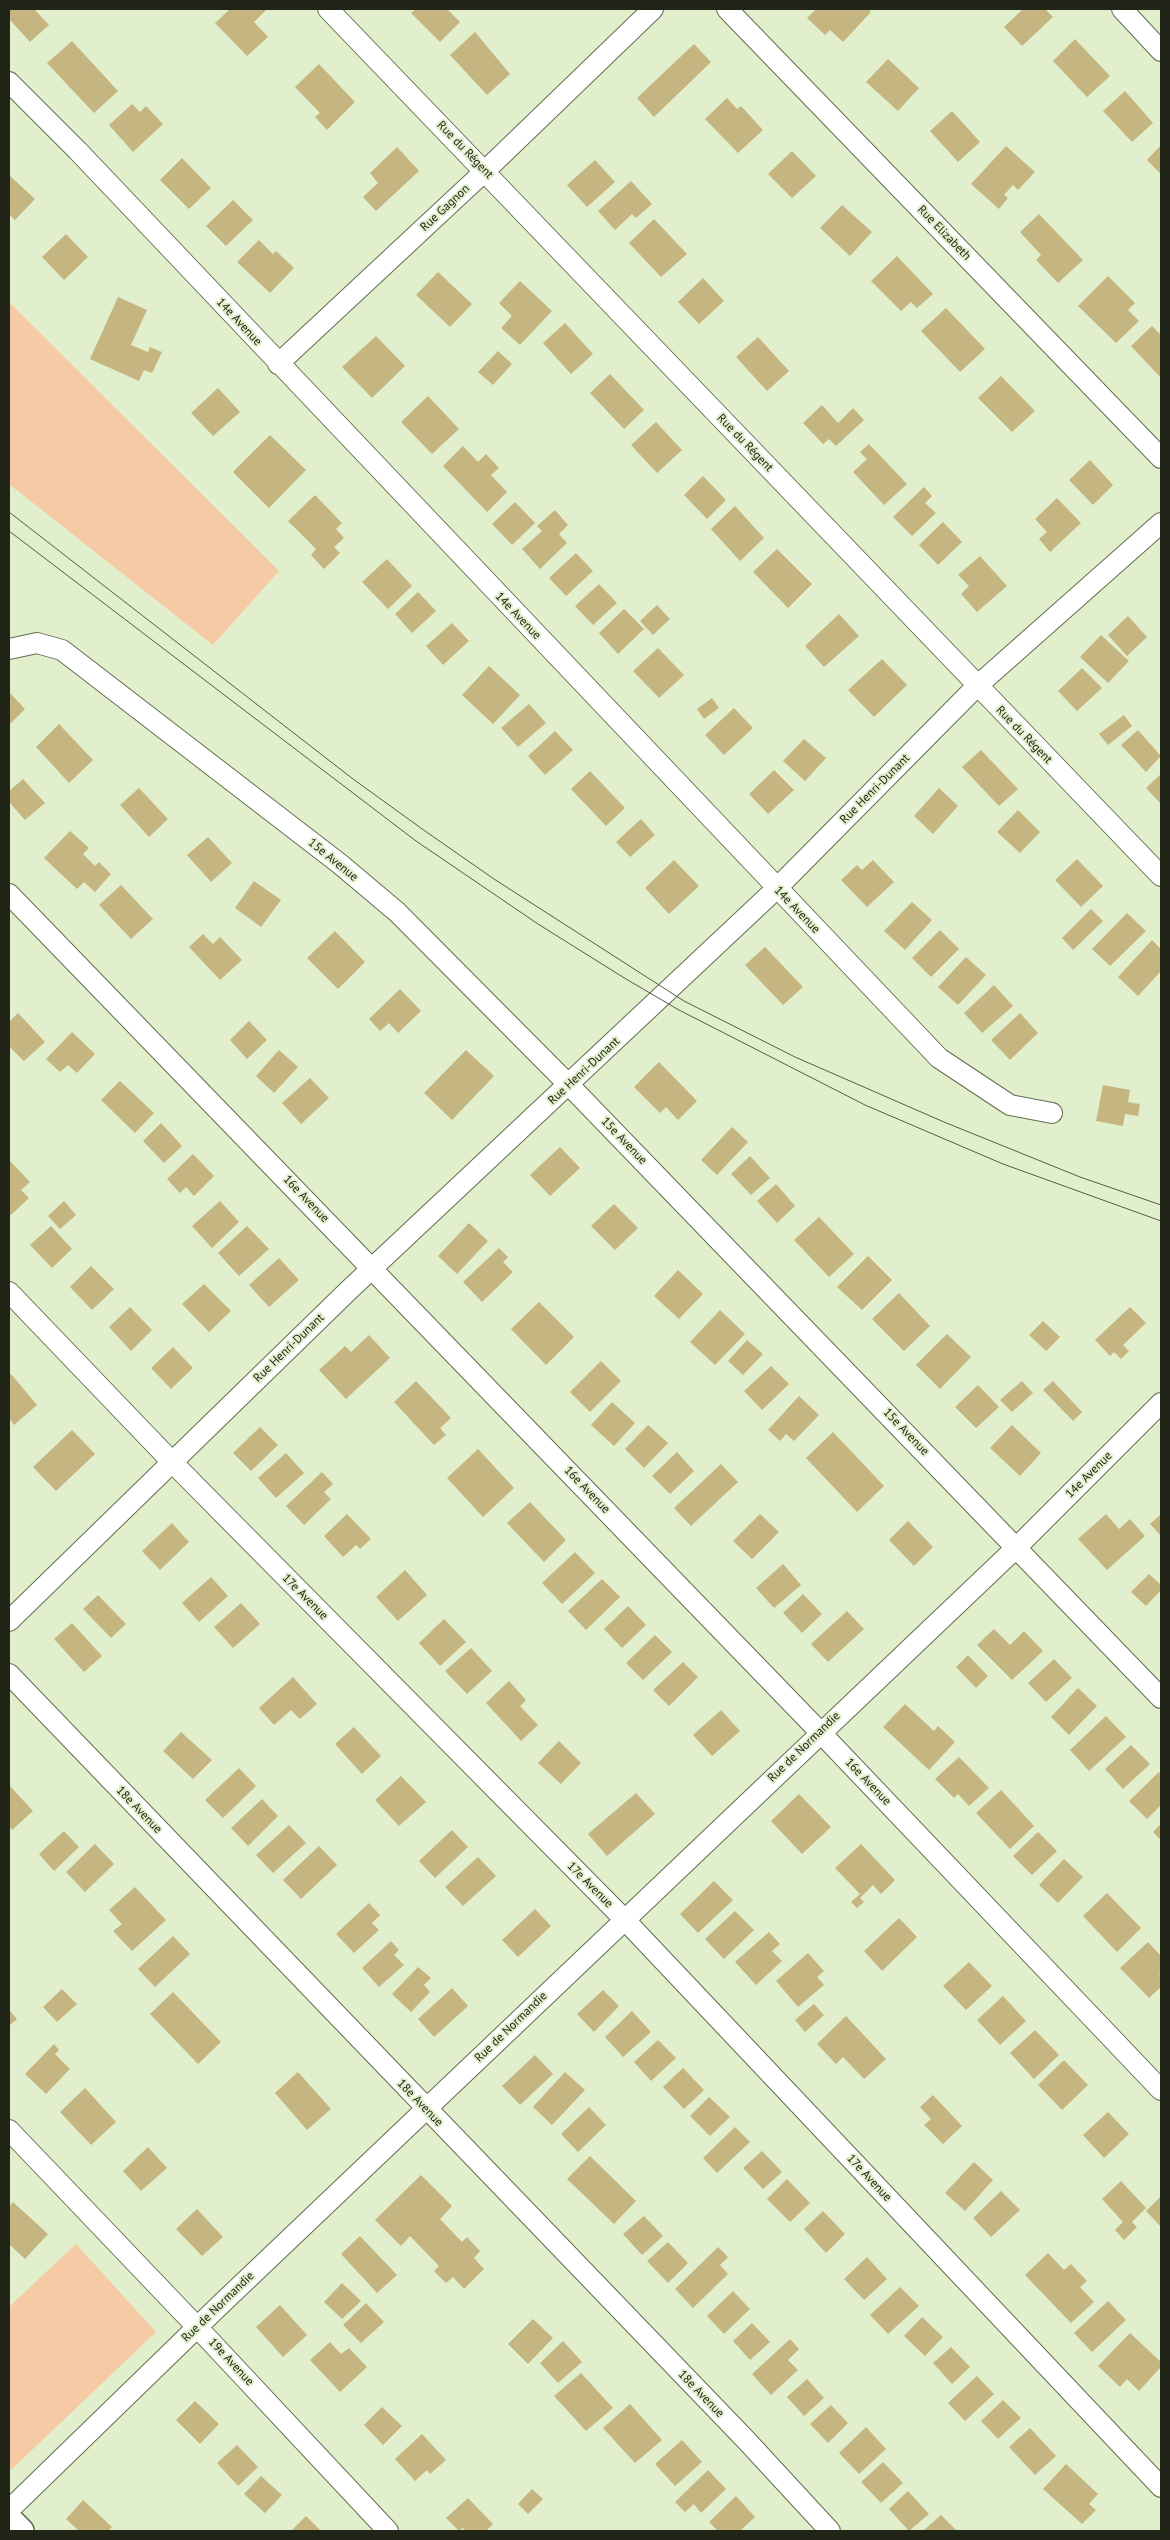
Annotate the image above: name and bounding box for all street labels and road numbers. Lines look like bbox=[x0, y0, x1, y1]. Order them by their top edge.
street label: Rue du Régent bbox=[434, 118, 496, 182]
street label: Rue Gagnon bbox=[417, 182, 473, 234]
street label: Rue Elizabeth bbox=[914, 203, 974, 263]
street label: 14e Avenue bbox=[213, 295, 265, 349]
street label: Rue du Régent bbox=[714, 411, 776, 475]
street label: 14e Avenue bbox=[492, 589, 544, 643]
street label: Rue du Régent bbox=[993, 703, 1055, 767]
street label: Rue Henri-Dunant bbox=[837, 751, 913, 827]
street label: 15e Avenue bbox=[305, 836, 361, 884]
street label: 14e Avenue bbox=[771, 883, 823, 937]
street label: Rue Henri-Dunant bbox=[545, 1034, 623, 1108]
street label: 15e Avenue bbox=[598, 1114, 650, 1168]
street label: 16e Avenue bbox=[280, 1172, 332, 1226]
street label: Rue Henri-Dunant bbox=[251, 1311, 327, 1385]
street label: 15e Avenue bbox=[880, 1405, 932, 1459]
street label: 14e Avenue bbox=[1063, 1449, 1115, 1501]
street label: 16e Avenue bbox=[561, 1463, 613, 1517]
street label: 17e Avenue bbox=[279, 1571, 331, 1623]
street label: Rue de Normandie bbox=[765, 1709, 843, 1785]
street label: 16e Avenue bbox=[842, 1755, 894, 1809]
street label: 18e Avenue bbox=[113, 1783, 165, 1837]
street label: 17e Avenue bbox=[564, 1859, 616, 1911]
street label: Rue de Normandie bbox=[472, 1989, 550, 2065]
street label: 18e Avenue bbox=[394, 2076, 446, 2130]
street label: 17e Avenue bbox=[844, 2152, 894, 2204]
street label: Rue de Normandie bbox=[179, 2269, 257, 2345]
street label: 19e Avenue bbox=[205, 2335, 257, 2389]
street label: 18e Avenue bbox=[675, 2367, 727, 2421]

